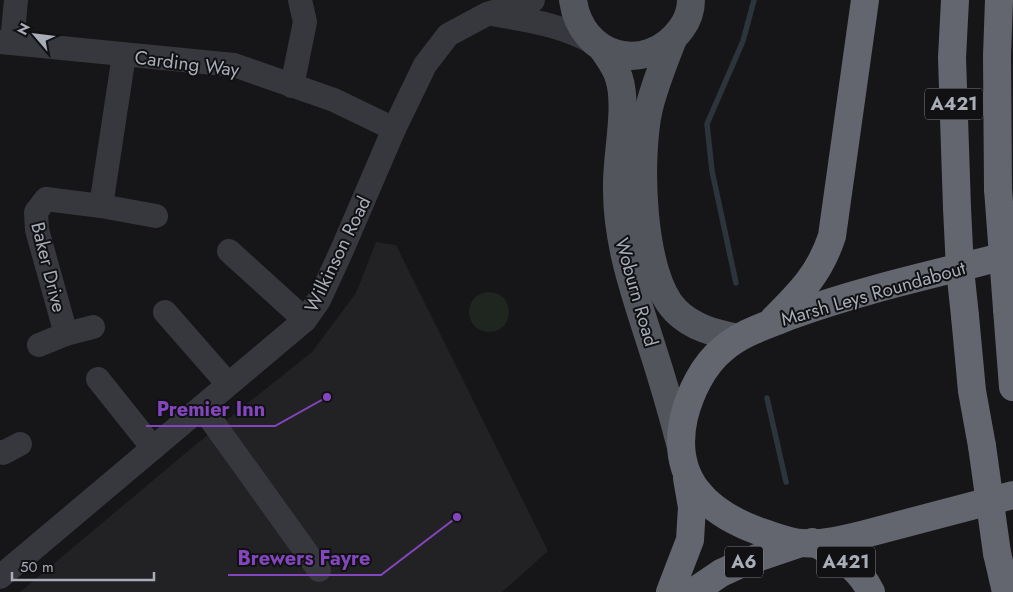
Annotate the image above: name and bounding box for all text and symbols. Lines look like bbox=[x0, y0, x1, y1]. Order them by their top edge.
north arrow bbox=[10, 10, 60, 60]
text: N bbox=[12, 19, 35, 39]
street label: Carding Way bbox=[133, 44, 241, 83]
road number: A421 bbox=[925, 88, 983, 120]
street label: Wilkinson Road bbox=[298, 192, 377, 317]
street label: Baker Drive bbox=[24, 219, 73, 315]
street label: Woburn Road bbox=[608, 235, 665, 350]
street label: Marsh Leys Roundabout bbox=[778, 254, 969, 333]
callout: Premier Inn bbox=[146, 391, 275, 426]
text: Premier Inn bbox=[157, 395, 265, 424]
callout: Brewers Fayre bbox=[228, 540, 381, 575]
text: Brewers Fayre bbox=[237, 544, 371, 573]
road number: A6 bbox=[725, 546, 763, 578]
road number: A421 bbox=[817, 546, 875, 578]
scale bar bbox=[12, 550, 155, 582]
text: 50 m bbox=[20, 556, 54, 578]

